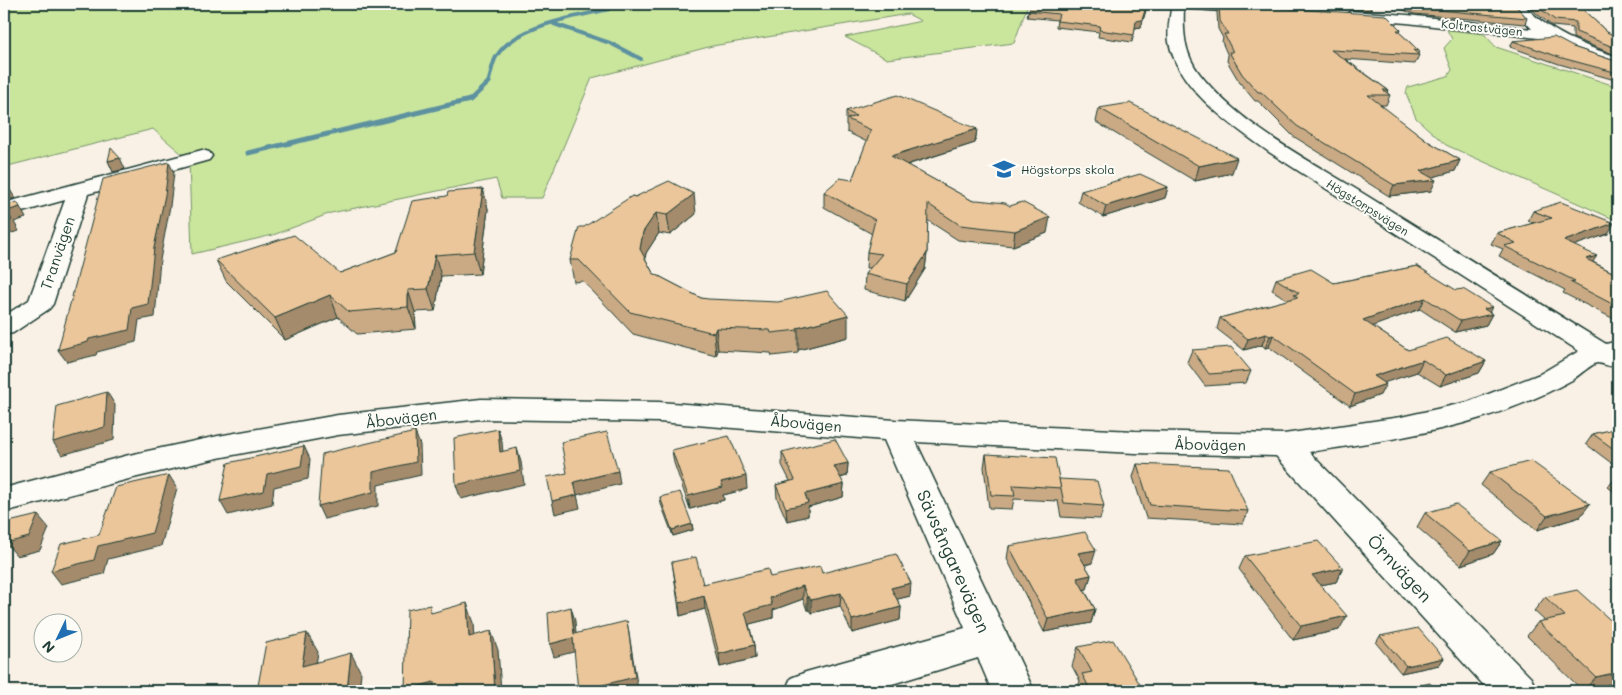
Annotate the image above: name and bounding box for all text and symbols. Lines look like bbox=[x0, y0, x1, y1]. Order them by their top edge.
street label: Koltrastvägen bbox=[1441, 15, 1523, 39]
school or university icon: Högstorps skola bbox=[991, 156, 1017, 182]
place label: Högstorps skola bbox=[1021, 161, 1115, 177]
street label: Högstorpsvägen bbox=[1324, 175, 1412, 239]
street label: Tranvägen bbox=[35, 214, 79, 292]
street label: Åbovägen bbox=[364, 404, 438, 432]
street label: Åbovägen bbox=[769, 410, 843, 436]
street label: Åbovägen bbox=[1174, 433, 1246, 455]
street label: Sävsångarevägen bbox=[912, 486, 996, 636]
street label: Örnvägen bbox=[1362, 529, 1438, 607]
north arrow bbox=[32, 612, 82, 662]
text: N bbox=[38, 637, 59, 658]

